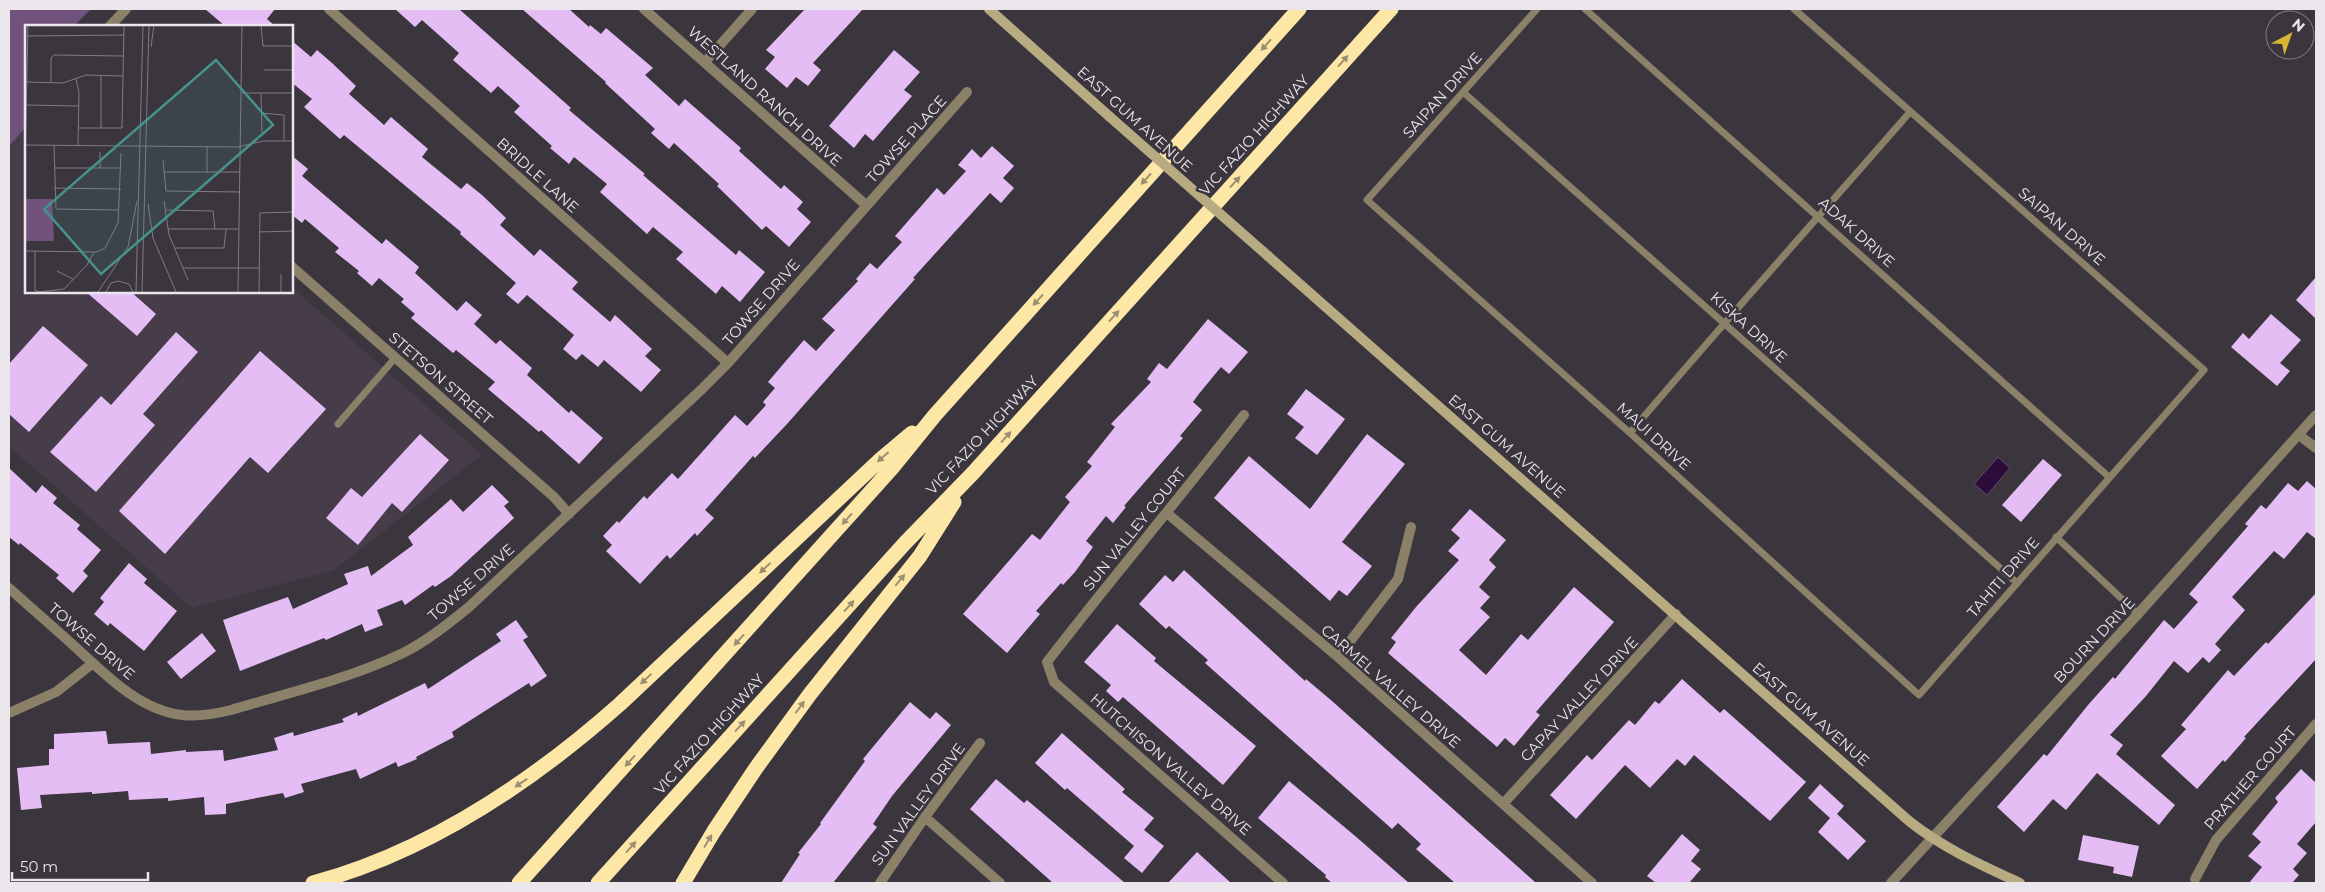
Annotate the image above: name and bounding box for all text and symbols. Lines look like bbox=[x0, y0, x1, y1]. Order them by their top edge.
north arrow bbox=[2265, 10, 2315, 60]
text: N bbox=[2288, 15, 2309, 36]
street label: WESTLAND RANCH DRIVE bbox=[684, 22, 846, 170]
inset map bbox=[25, 25, 292, 292]
one-way arrow bbox=[1261, 39, 1272, 52]
street label: SAIPAN DRIVE bbox=[1398, 48, 1486, 142]
one-way arrow bbox=[1338, 55, 1349, 68]
street label: EAST GUM AVENUE bbox=[1073, 62, 1197, 176]
street label: VIC FAZIO HIGHWAY bbox=[1195, 70, 1314, 199]
street label: TOWSE PLACE bbox=[862, 91, 950, 187]
street label: BRIDLE LANE bbox=[493, 133, 583, 217]
one-way arrow bbox=[1140, 173, 1152, 185]
one-way arrow bbox=[1229, 177, 1241, 189]
street label: SAIPAN DRIVE bbox=[2015, 183, 2109, 269]
street label: ADAK DRIVE bbox=[1815, 193, 1899, 271]
street label: TOWSE DRIVE bbox=[718, 255, 804, 349]
street label: KISKA DRIVE bbox=[1707, 287, 1791, 367]
one-way arrow bbox=[1033, 294, 1044, 306]
one-way arrow bbox=[1109, 309, 1120, 322]
street label: STETSON STREET bbox=[385, 328, 497, 428]
street label: VIC FAZIO HIGHWAY bbox=[922, 371, 1042, 498]
street label: EAST GUM AVENUE bbox=[1445, 390, 1569, 502]
street label: MAUI DRIVE bbox=[1613, 398, 1695, 474]
one-way arrow bbox=[1000, 431, 1012, 443]
one-way arrow bbox=[878, 451, 890, 463]
street label: SUN VALLEY COURT bbox=[1079, 463, 1190, 594]
one-way arrow bbox=[841, 513, 853, 525]
street label: TAHITI DRIVE bbox=[1963, 533, 2043, 621]
street label: TOWSE DRIVE bbox=[424, 539, 518, 625]
one-way arrow bbox=[759, 562, 771, 574]
one-way arrow bbox=[895, 574, 906, 587]
street label: BOURN DRIVE bbox=[2049, 593, 2139, 687]
street label: TOWSE DRIVE bbox=[45, 598, 139, 684]
one-way arrow bbox=[843, 599, 854, 612]
street label: CARMEL VALLEY DRIVE bbox=[1317, 620, 1465, 752]
street label: CAPAY VALLEY DRIVE bbox=[1516, 632, 1642, 766]
one-way arrow bbox=[733, 634, 745, 646]
street label: EAST GUM AVENUE bbox=[1749, 658, 1873, 770]
street label: VIC FAZIO HIGHWAY bbox=[650, 669, 769, 798]
one-way arrow bbox=[641, 673, 653, 685]
street label: HUTCHISON VALLEY DRIVE bbox=[1087, 689, 1255, 839]
one-way arrow bbox=[795, 701, 805, 714]
one-way arrow bbox=[734, 721, 746, 733]
street label: PRATHER COURT bbox=[2200, 722, 2300, 834]
street label: SUN VALLEY DRIVE bbox=[867, 739, 969, 869]
one-way arrow bbox=[624, 755, 636, 767]
one-way arrow bbox=[515, 778, 528, 787]
one-way arrow bbox=[703, 835, 712, 848]
one-way arrow bbox=[625, 841, 637, 853]
scale bar bbox=[12, 850, 149, 882]
text: 50 m bbox=[20, 857, 58, 876]

